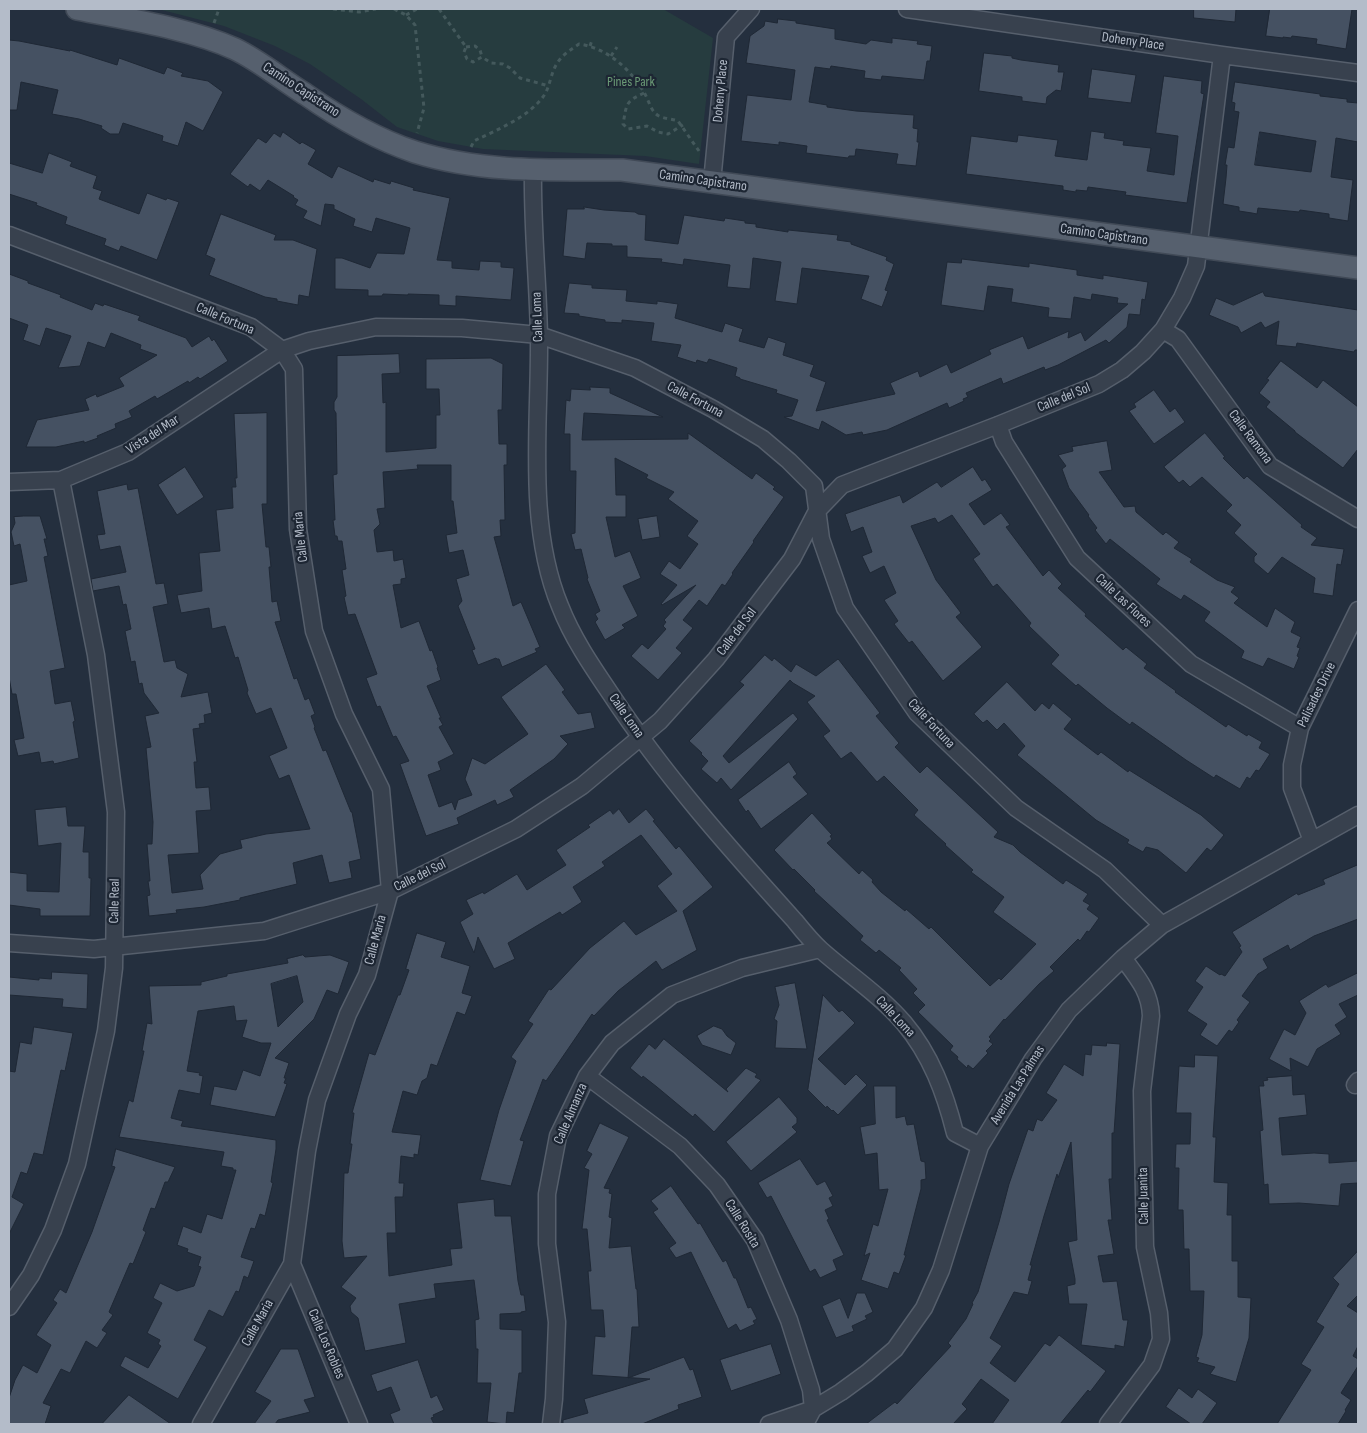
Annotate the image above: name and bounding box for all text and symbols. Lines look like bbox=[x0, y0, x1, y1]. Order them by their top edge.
street label: Doheny Place bbox=[1101, 29, 1165, 55]
street label: Camino Capistrano bbox=[259, 59, 343, 121]
street label: Doheny Place bbox=[710, 59, 732, 123]
park label: Pines Park bbox=[607, 74, 655, 90]
street label: Camino Capistrano bbox=[658, 167, 748, 195]
street label: Camino Capistrano bbox=[1059, 221, 1149, 249]
street label: Calle Loma bbox=[529, 292, 547, 342]
street label: Calle Fortuna bbox=[193, 299, 257, 339]
street label: Calle Fortuna bbox=[664, 378, 726, 422]
street label: Calle del Sol bbox=[1035, 380, 1093, 416]
street label: Calle Ramona bbox=[1224, 407, 1276, 467]
street label: Vista del Mar bbox=[123, 412, 183, 458]
street label: Calle Maria bbox=[290, 511, 312, 563]
street label: Calle Las Flores bbox=[1091, 571, 1155, 631]
street label: Calle del Sol bbox=[714, 605, 760, 659]
street label: Palisades Drive bbox=[1294, 660, 1340, 730]
street label: Calle Loma bbox=[605, 691, 647, 741]
street label: Calle Fortuna bbox=[904, 696, 958, 752]
street label: Calle del Sol bbox=[391, 856, 449, 896]
street label: Calle Real bbox=[106, 878, 124, 924]
street label: Calle Maria bbox=[361, 913, 391, 967]
street label: Calle Loma bbox=[872, 993, 918, 1041]
street label: Avenida Las Palmas bbox=[987, 1042, 1049, 1128]
street label: Calle Almanza bbox=[551, 1081, 591, 1147]
street label: Calle Juanita bbox=[1135, 1167, 1153, 1225]
street label: Calle Rosita bbox=[720, 1197, 764, 1251]
street label: Calle Maria bbox=[238, 1297, 278, 1349]
street label: Calle Los Robles bbox=[304, 1307, 348, 1381]

